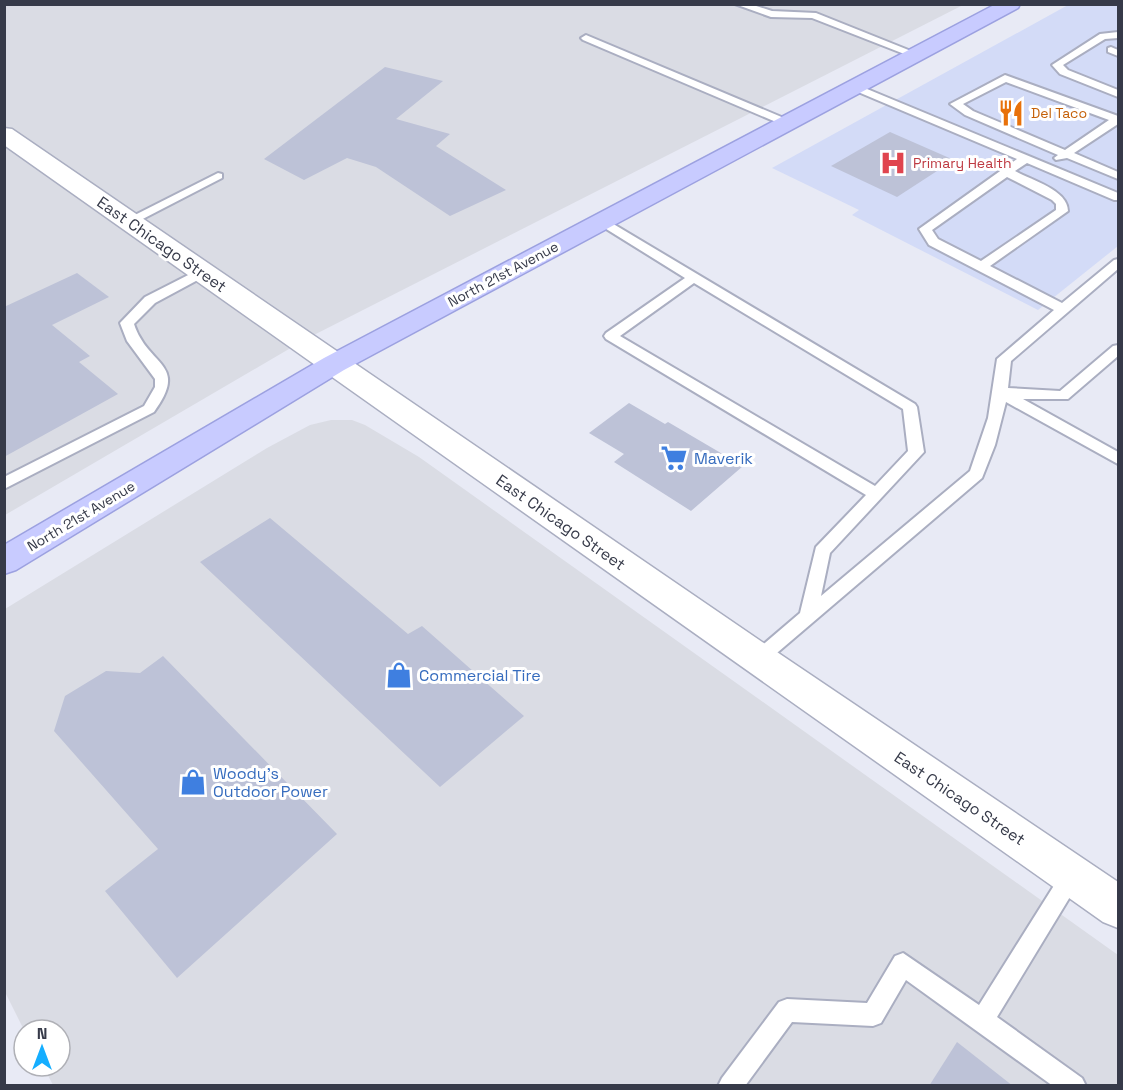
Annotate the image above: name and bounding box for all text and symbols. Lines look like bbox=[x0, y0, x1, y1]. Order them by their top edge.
restaurant icon: Del Taco bbox=[996, 98, 1026, 128]
place label: Del Taco bbox=[1031, 104, 1087, 122]
hospital icon: Primary Health bbox=[878, 148, 908, 178]
place label: Primary Health bbox=[913, 154, 1012, 172]
street label: East Chicago Street bbox=[93, 192, 231, 297]
street label: North 21st Avenue bbox=[445, 237, 561, 311]
supermarket icon: Maverik bbox=[659, 443, 689, 473]
place label: Maverik bbox=[694, 448, 753, 469]
street label: East Chicago Street bbox=[492, 470, 630, 575]
street label: North 21st Avenue bbox=[24, 477, 138, 555]
shop icon: Commercial Tire bbox=[384, 660, 414, 690]
place label: Commercial Tire bbox=[419, 665, 541, 686]
street label: East Chicago Street bbox=[890, 747, 1029, 850]
place label: Woody's Outdoor Power bbox=[213, 763, 328, 802]
shop icon: Woody's Outdoor Power bbox=[178, 767, 208, 797]
north arrow bbox=[12, 1018, 72, 1078]
text: N bbox=[37, 1023, 47, 1044]

